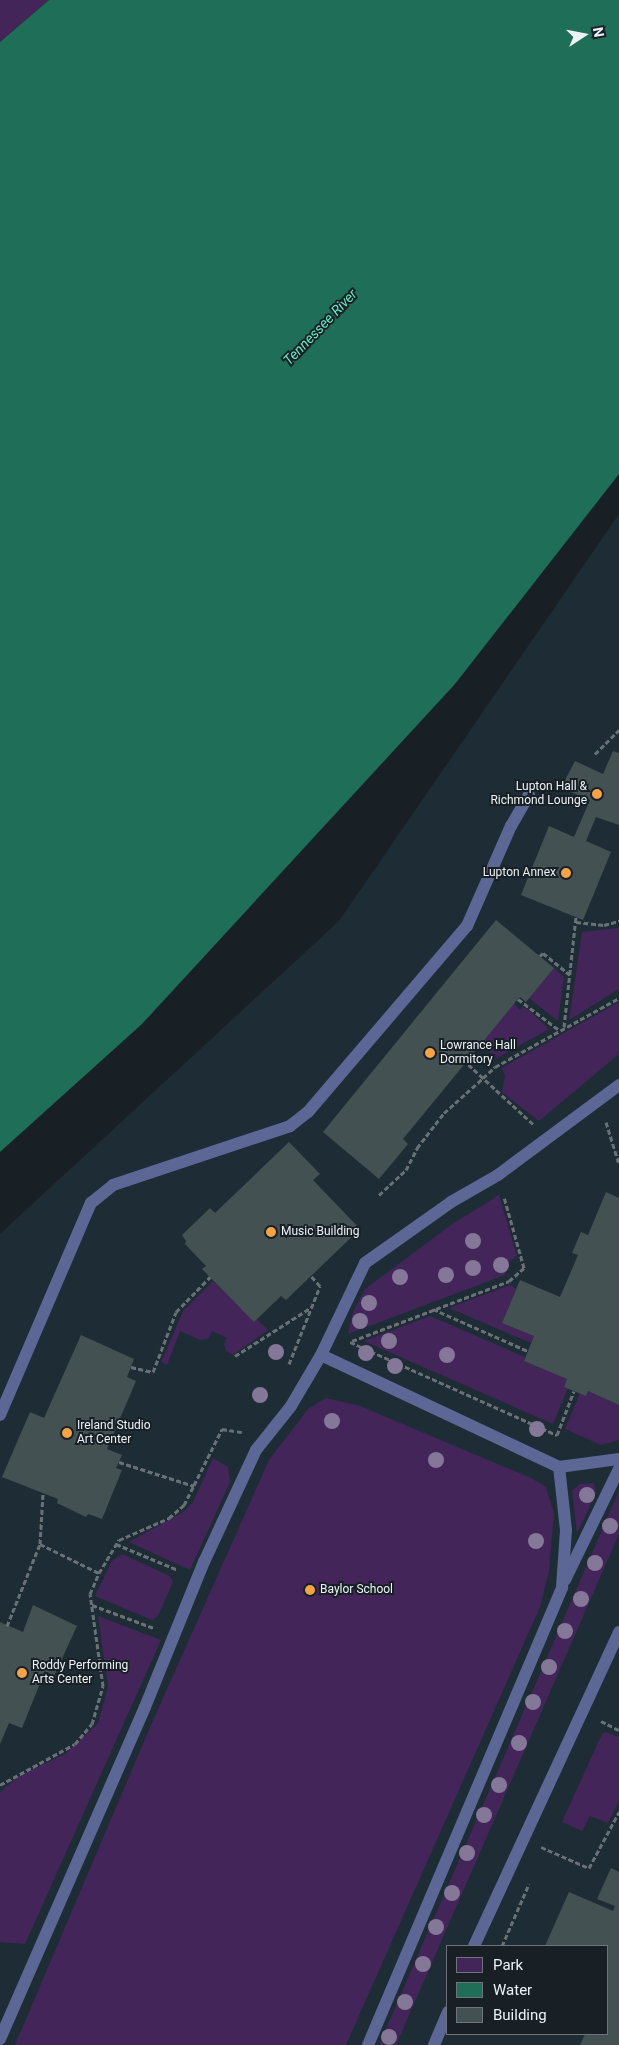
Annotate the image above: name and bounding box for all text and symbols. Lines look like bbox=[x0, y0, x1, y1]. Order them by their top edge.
north arrow bbox=[559, 10, 609, 60]
text: N bbox=[590, 26, 608, 39]
water label: Tennessee River bbox=[280, 286, 360, 368]
place label: Lupton Hall & Richmond Lounge bbox=[490, 780, 587, 808]
marker: Lupton Hall & Richmond Lounge bbox=[591, 788, 603, 800]
place label: Lupton Annex bbox=[483, 866, 556, 880]
marker: Lupton Annex bbox=[560, 867, 572, 879]
place label: Lowrance Hall Dormitory bbox=[440, 1039, 516, 1067]
marker: Lowrance Hall Dormitory bbox=[424, 1047, 436, 1059]
place label: Music Building bbox=[281, 1225, 359, 1239]
marker: Music Building bbox=[265, 1226, 277, 1238]
place label: Ireland Studio Art Center bbox=[77, 1419, 151, 1447]
marker: Ireland Studio Art Center bbox=[61, 1427, 73, 1439]
place label: Baylor School bbox=[320, 1583, 393, 1597]
marker: Baylor School bbox=[304, 1584, 316, 1596]
place label: Roddy Performing Arts Center bbox=[32, 1659, 128, 1687]
marker: Roddy Performing Arts Center bbox=[16, 1667, 28, 1679]
legend bbox=[446, 1945, 609, 2035]
text: Park bbox=[493, 1956, 523, 1974]
text: Water bbox=[493, 1981, 532, 1999]
text: Building bbox=[493, 2006, 547, 2024]

